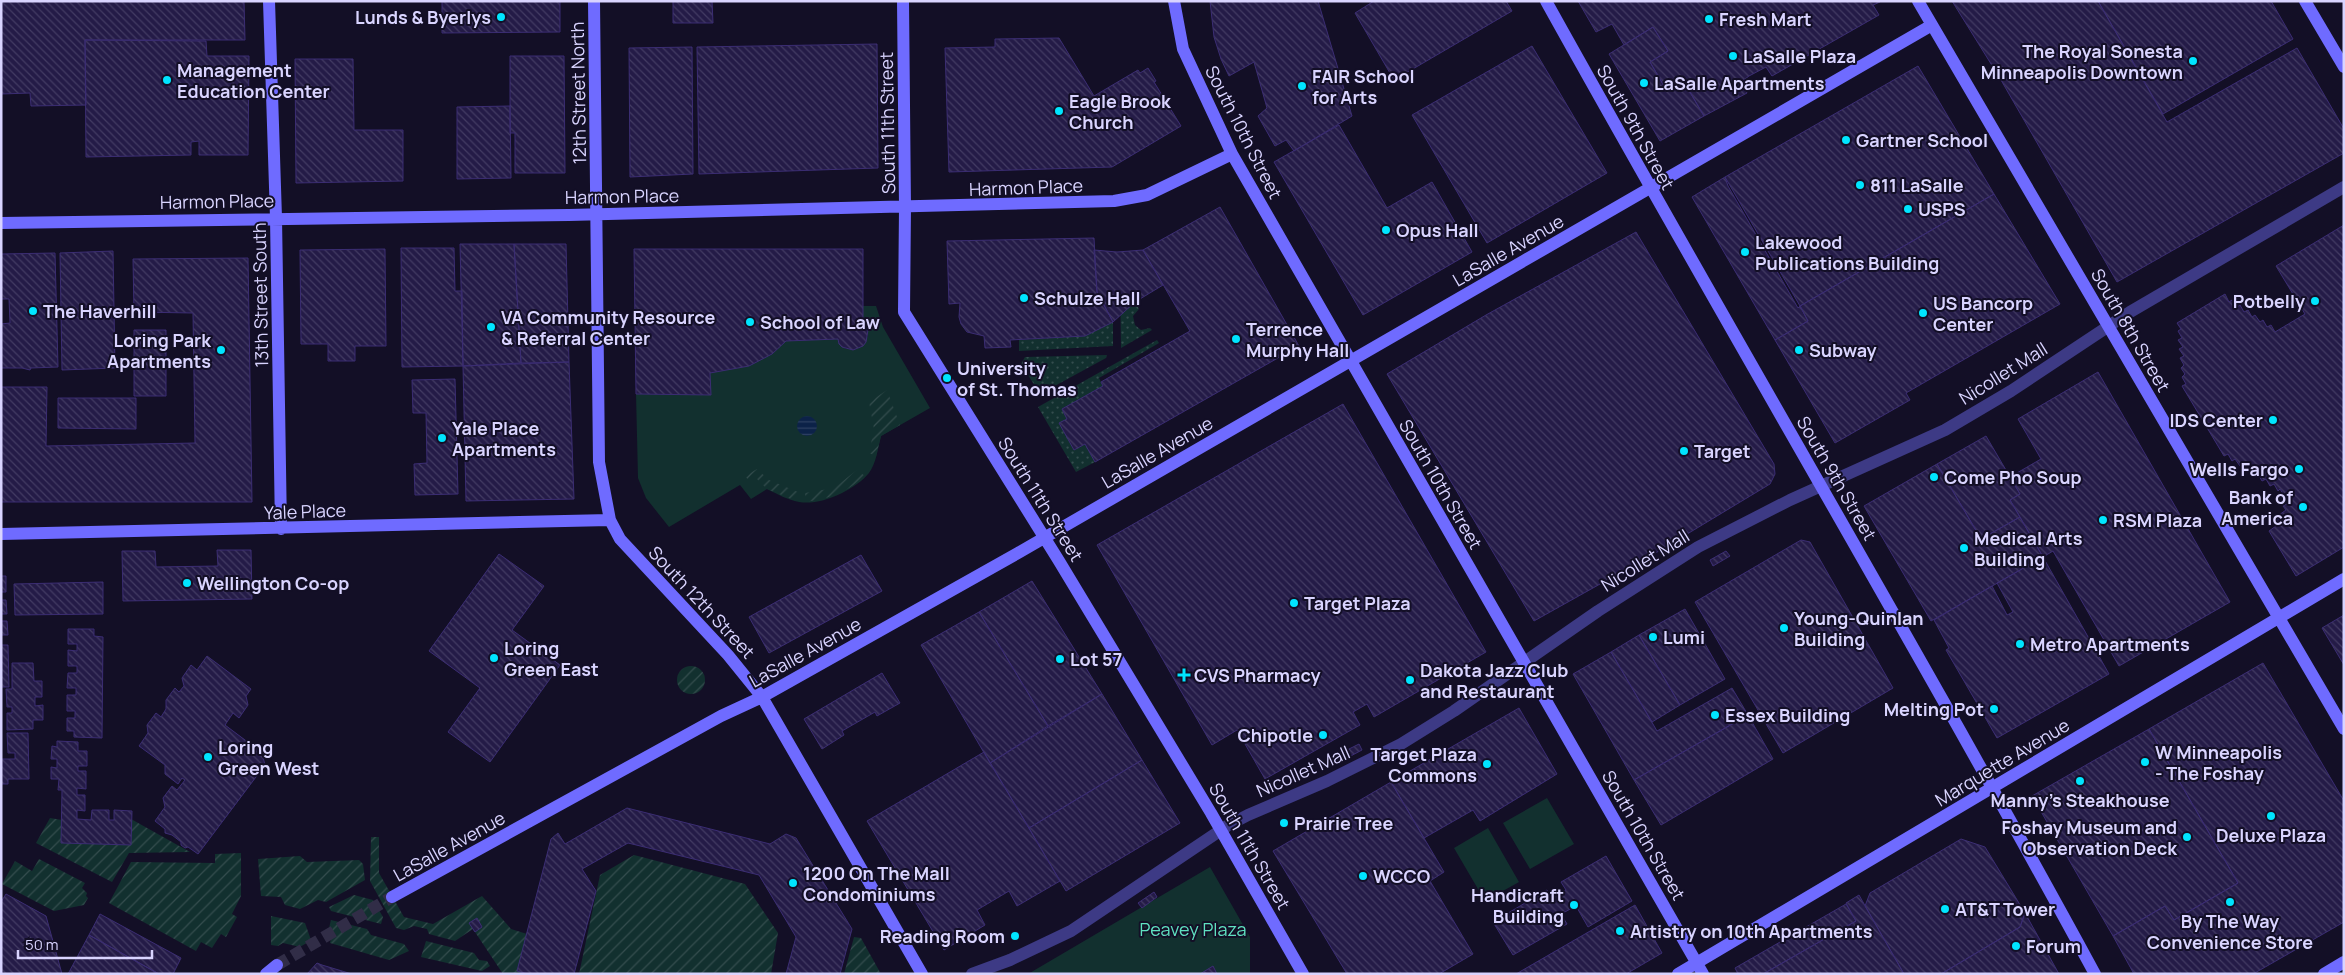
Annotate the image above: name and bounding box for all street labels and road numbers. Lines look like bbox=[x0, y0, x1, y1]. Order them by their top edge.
street label: 12th Street North bbox=[565, 21, 591, 165]
street label: South 11th Street bbox=[874, 52, 900, 194]
street label: South 9th Street bbox=[1592, 60, 1680, 194]
street label: South 10th Street bbox=[1200, 61, 1288, 203]
street label: Harmon Place bbox=[968, 173, 1084, 201]
street label: Harmon Place bbox=[565, 183, 679, 209]
street label: Harmon Place bbox=[160, 188, 274, 214]
street label: LaSalle Avenue bbox=[1448, 208, 1568, 292]
street label: 13th Street South bbox=[247, 222, 273, 368]
street label: South 8th Street bbox=[2086, 264, 2176, 396]
street label: Nicollet Mall bbox=[1954, 336, 2052, 410]
street label: LaSalle Avenue bbox=[1097, 410, 1217, 494]
street label: South 9th Street bbox=[1792, 412, 1882, 544]
street label: South 10th Street bbox=[1394, 415, 1488, 553]
street label: South 11th Street bbox=[993, 432, 1089, 566]
street label: Yale Place bbox=[264, 498, 346, 524]
street label: Nicollet Mall bbox=[1596, 523, 1694, 597]
street label: South 12th Street bbox=[644, 541, 760, 663]
street label: LaSalle Avenue bbox=[745, 611, 865, 693]
street label: Marquette Avenue bbox=[1930, 712, 2074, 812]
street label: Nicollet Mall bbox=[1252, 740, 1354, 802]
street label: South 10th Street bbox=[1597, 766, 1691, 904]
street label: South 11th Street bbox=[1204, 778, 1296, 914]
street label: LaSalle Avenue bbox=[389, 805, 509, 887]

